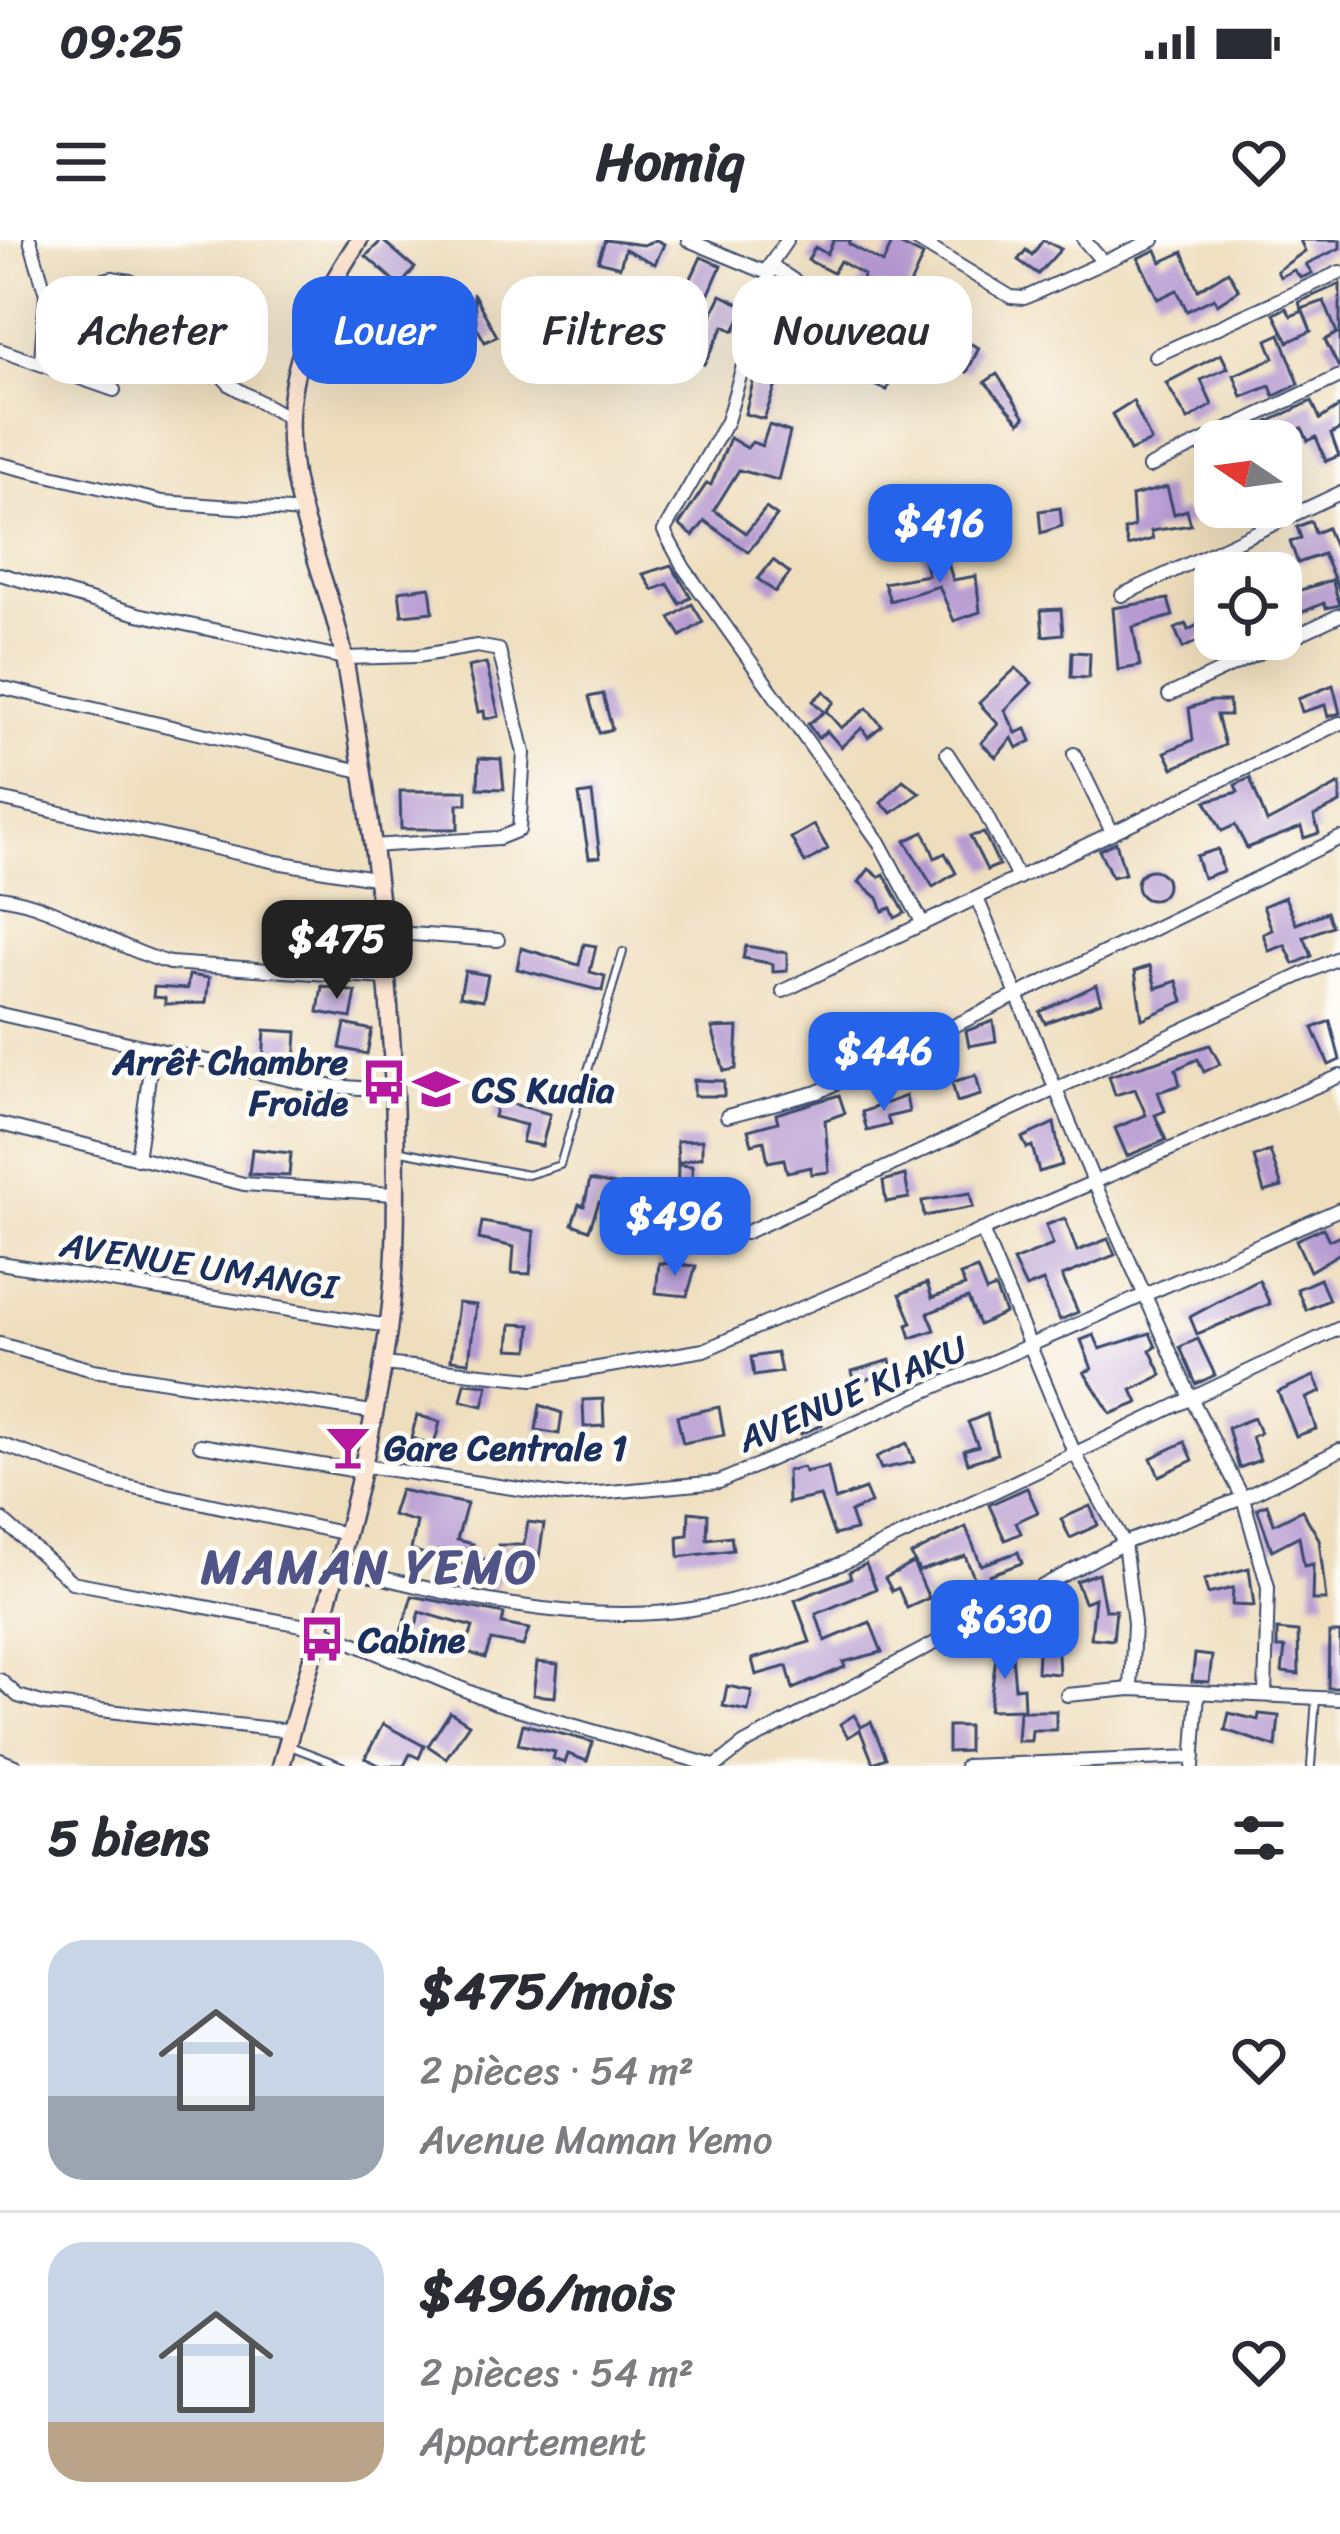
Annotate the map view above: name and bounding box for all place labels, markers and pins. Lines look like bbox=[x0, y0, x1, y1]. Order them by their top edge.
pin: $416 bbox=[869, 484, 1011, 586]
pin: $475 bbox=[266, 900, 408, 1002]
pin: $446 bbox=[813, 1012, 955, 1114]
place label: Arrêt Chambre Froide bbox=[111, 1030, 349, 1135]
bus stop icon: Arrêt Chambre Froide bbox=[359, 1057, 409, 1107]
place label: CS Kudia bbox=[471, 1058, 615, 1122]
school or university icon: CS Kudia bbox=[411, 1064, 461, 1114]
pin: $496 bbox=[604, 1177, 746, 1279]
place label: Gare Centrale 1 bbox=[384, 1416, 627, 1480]
bar icon: Gare Centrale 1 bbox=[323, 1422, 373, 1472]
pin: $630 bbox=[934, 1580, 1076, 1682]
place label: Cabine bbox=[357, 1608, 466, 1672]
bus stop icon: Cabine bbox=[297, 1614, 347, 1664]

